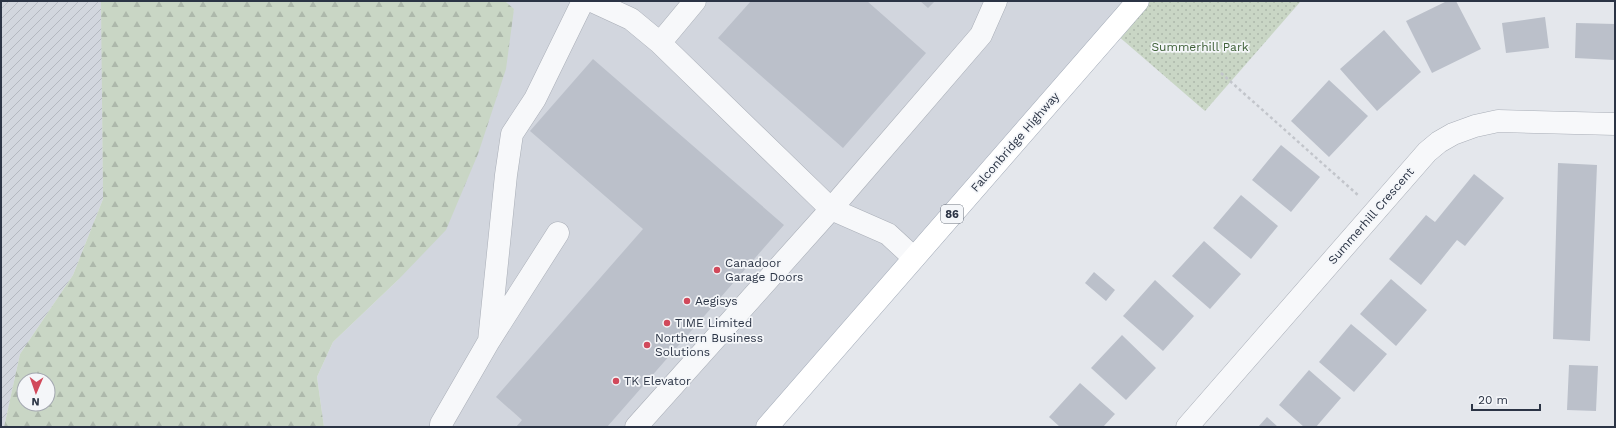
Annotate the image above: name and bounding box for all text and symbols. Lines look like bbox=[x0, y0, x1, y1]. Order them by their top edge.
park label: Summerhill Park bbox=[1151, 40, 1249, 54]
street label: Falconbridge Highway bbox=[968, 89, 1063, 195]
street label: Summerhill Crescent bbox=[1325, 165, 1417, 267]
road number: 86 bbox=[941, 205, 963, 223]
place label: Canadoor Garage Doors bbox=[725, 256, 803, 284]
marker: Canadoor Garage Doors bbox=[712, 265, 722, 275]
place label: Aegisys bbox=[695, 294, 738, 308]
marker: Aegisys bbox=[682, 296, 692, 306]
place label: TIME Limited bbox=[675, 316, 752, 330]
marker: TIME Limited bbox=[662, 318, 672, 328]
place label: Northern Business Solutions bbox=[655, 331, 763, 359]
marker: Northern Business Solutions bbox=[642, 340, 652, 350]
north arrow bbox=[16, 372, 56, 412]
place label: TK Elevator bbox=[624, 374, 691, 388]
marker: TK Elevator bbox=[611, 376, 621, 386]
scale bar bbox=[1472, 386, 1540, 412]
text: 20 m bbox=[1478, 393, 1508, 407]
text: N bbox=[31, 395, 40, 408]

